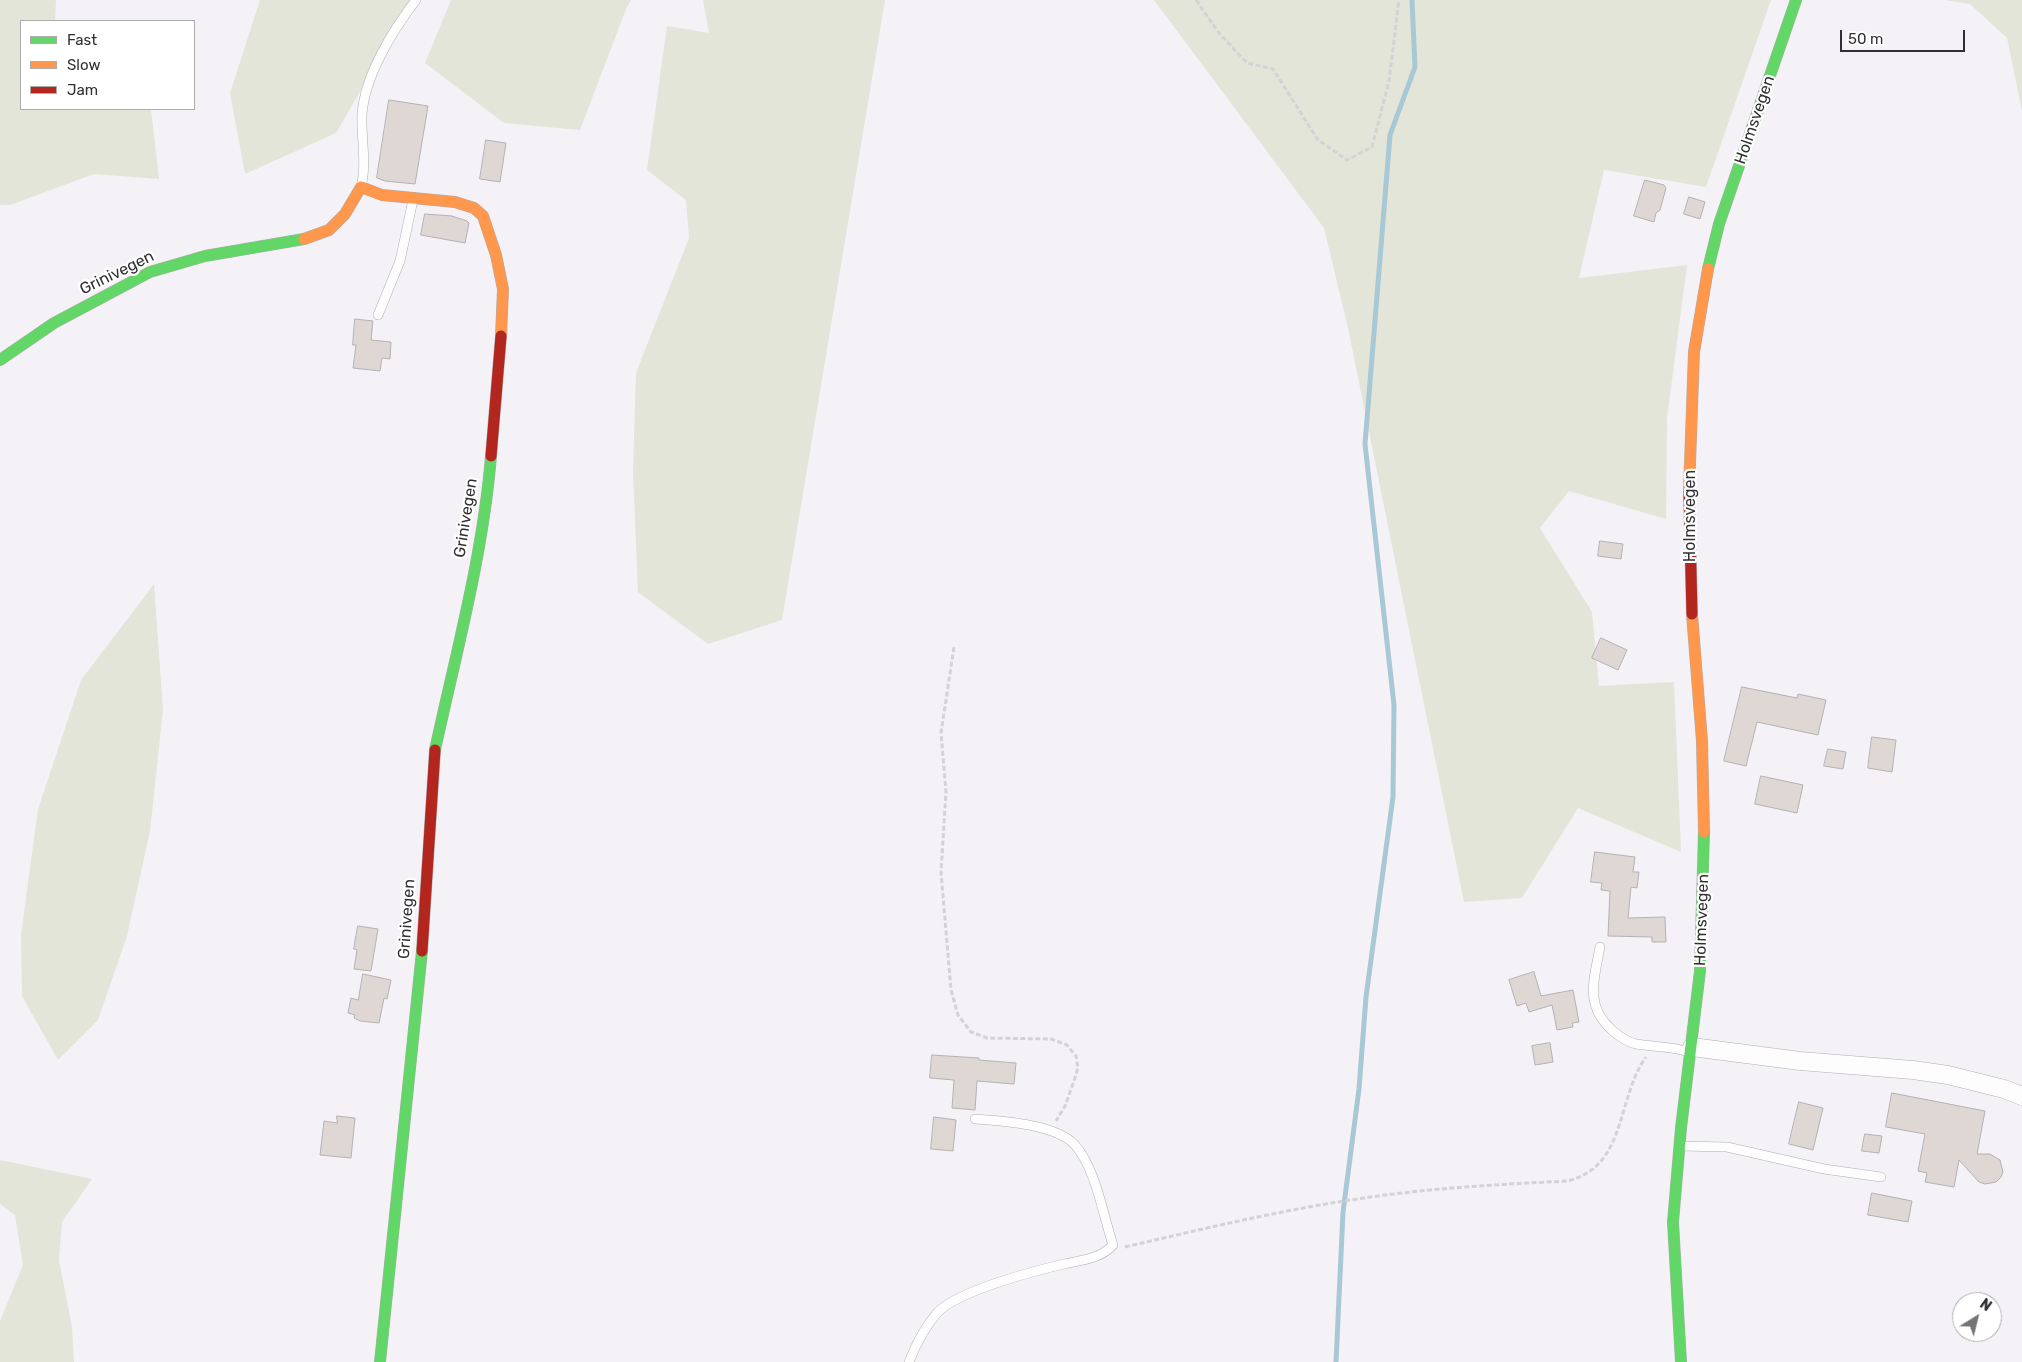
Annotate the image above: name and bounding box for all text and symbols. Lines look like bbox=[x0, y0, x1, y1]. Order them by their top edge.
legend bbox=[20, 20, 195, 110]
scale bar bbox=[1842, 20, 1967, 52]
text: 50 m bbox=[1848, 30, 1883, 48]
text: Fast bbox=[67, 31, 97, 49]
text: Slow bbox=[67, 56, 100, 74]
street label: Holmsvegen bbox=[1731, 73, 1779, 167]
text: Jam bbox=[67, 81, 98, 99]
street label: Grinivegen bbox=[77, 247, 157, 299]
street label: Holmsvegen bbox=[1680, 470, 1700, 562]
street label: Grinivegen bbox=[450, 477, 482, 559]
street label: Holmsvegen bbox=[1691, 874, 1713, 966]
street label: Grinivegen bbox=[395, 878, 419, 960]
north arrow bbox=[1952, 1292, 2002, 1342]
text: N bbox=[1976, 1295, 1995, 1315]

